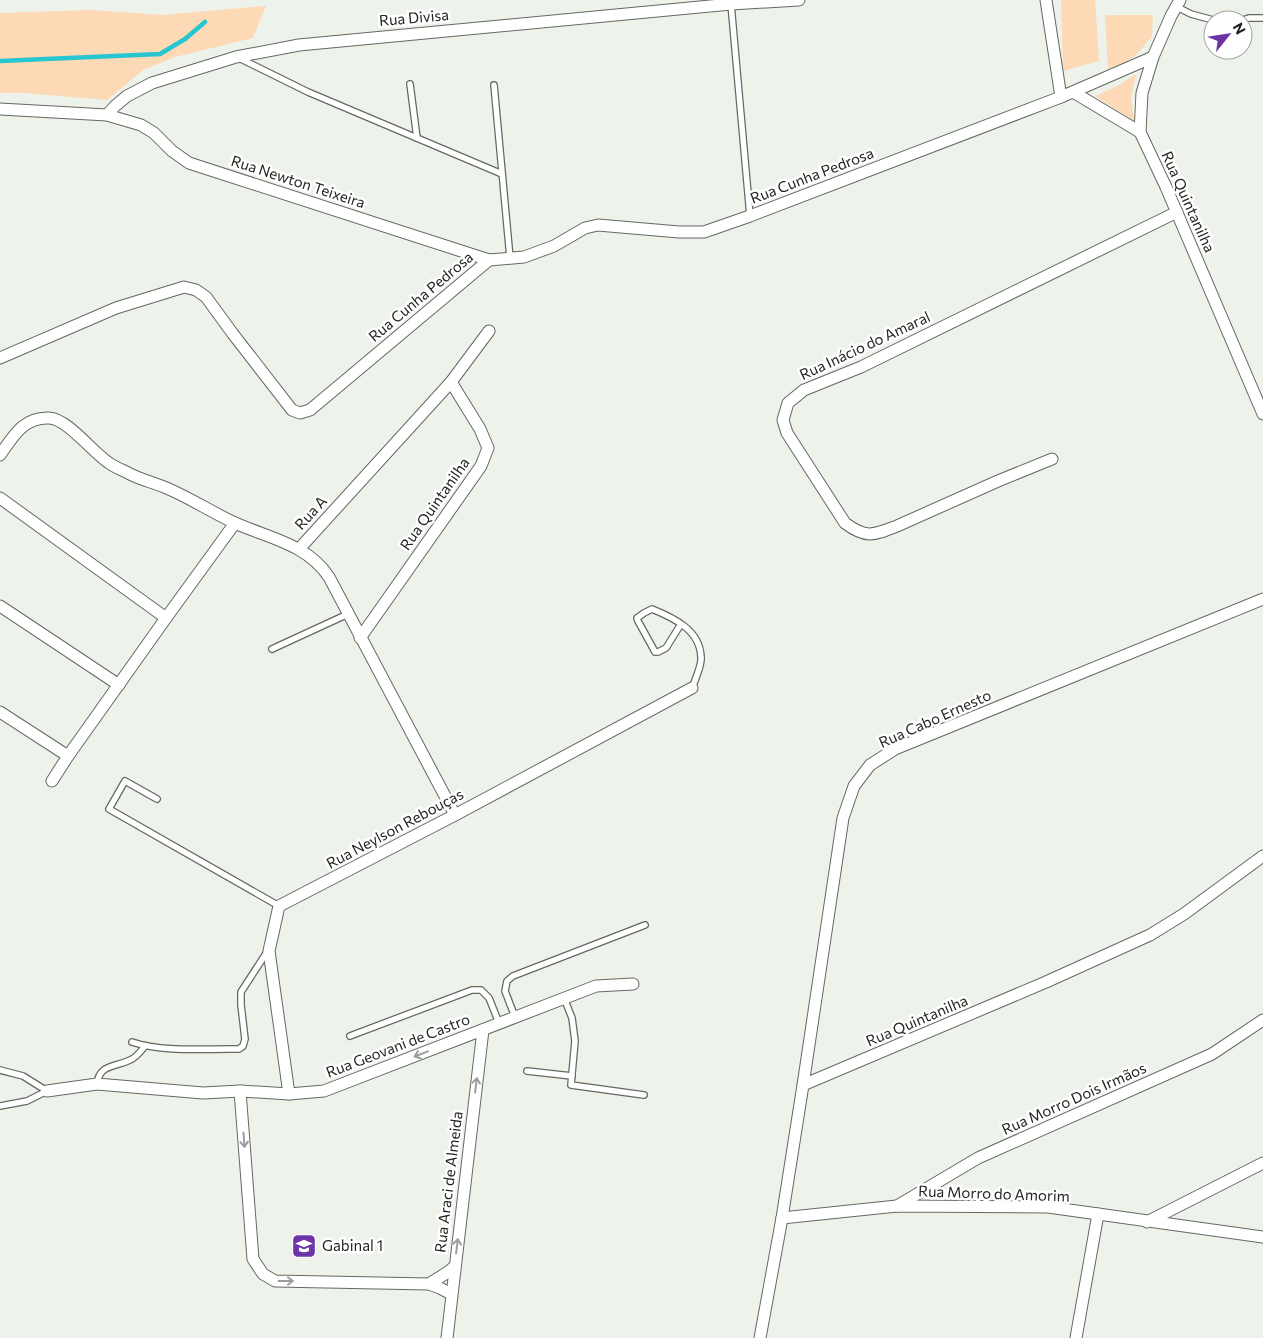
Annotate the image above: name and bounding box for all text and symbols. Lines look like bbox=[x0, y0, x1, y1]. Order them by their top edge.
street label: Rua Divisa bbox=[378, 5, 450, 29]
north arrow bbox=[1203, 10, 1253, 60]
text: N bbox=[1230, 19, 1250, 37]
street label: Rua Cunha Pedrosa bbox=[747, 143, 876, 207]
street label: Rua Quintanilha bbox=[1159, 148, 1219, 255]
street label: Rua Newton Teixeira bbox=[229, 151, 368, 211]
street label: Rua Cunha Pedrosa bbox=[365, 247, 476, 345]
street label: Rua Inácio do Amaral bbox=[796, 307, 933, 383]
street label: Rua Quintanilha bbox=[396, 454, 473, 553]
street label: Rua A bbox=[290, 492, 330, 533]
street label: Rua Cabo Ernesto bbox=[876, 685, 994, 751]
street label: Rua Neylson Rebouças bbox=[323, 784, 466, 872]
street label: Rua Quintanilha bbox=[863, 991, 970, 1050]
street label: Rua Geovani de Castro bbox=[323, 1009, 472, 1081]
one-way arrow bbox=[414, 1049, 429, 1059]
street label: Rua Morro Dois Irmãos bbox=[999, 1058, 1149, 1138]
one-way arrow bbox=[471, 1077, 481, 1093]
street label: Rua Araci de Almeida bbox=[430, 1110, 466, 1254]
one-way arrow bbox=[239, 1132, 249, 1148]
street label: Rua Morro do Amorim bbox=[918, 1181, 1070, 1205]
school or university icon: Gabinal 1 bbox=[291, 1233, 317, 1259]
place label: Gabinal 1 bbox=[322, 1236, 383, 1254]
one-way arrow bbox=[452, 1238, 462, 1254]
one-way arrow bbox=[278, 1276, 294, 1286]

